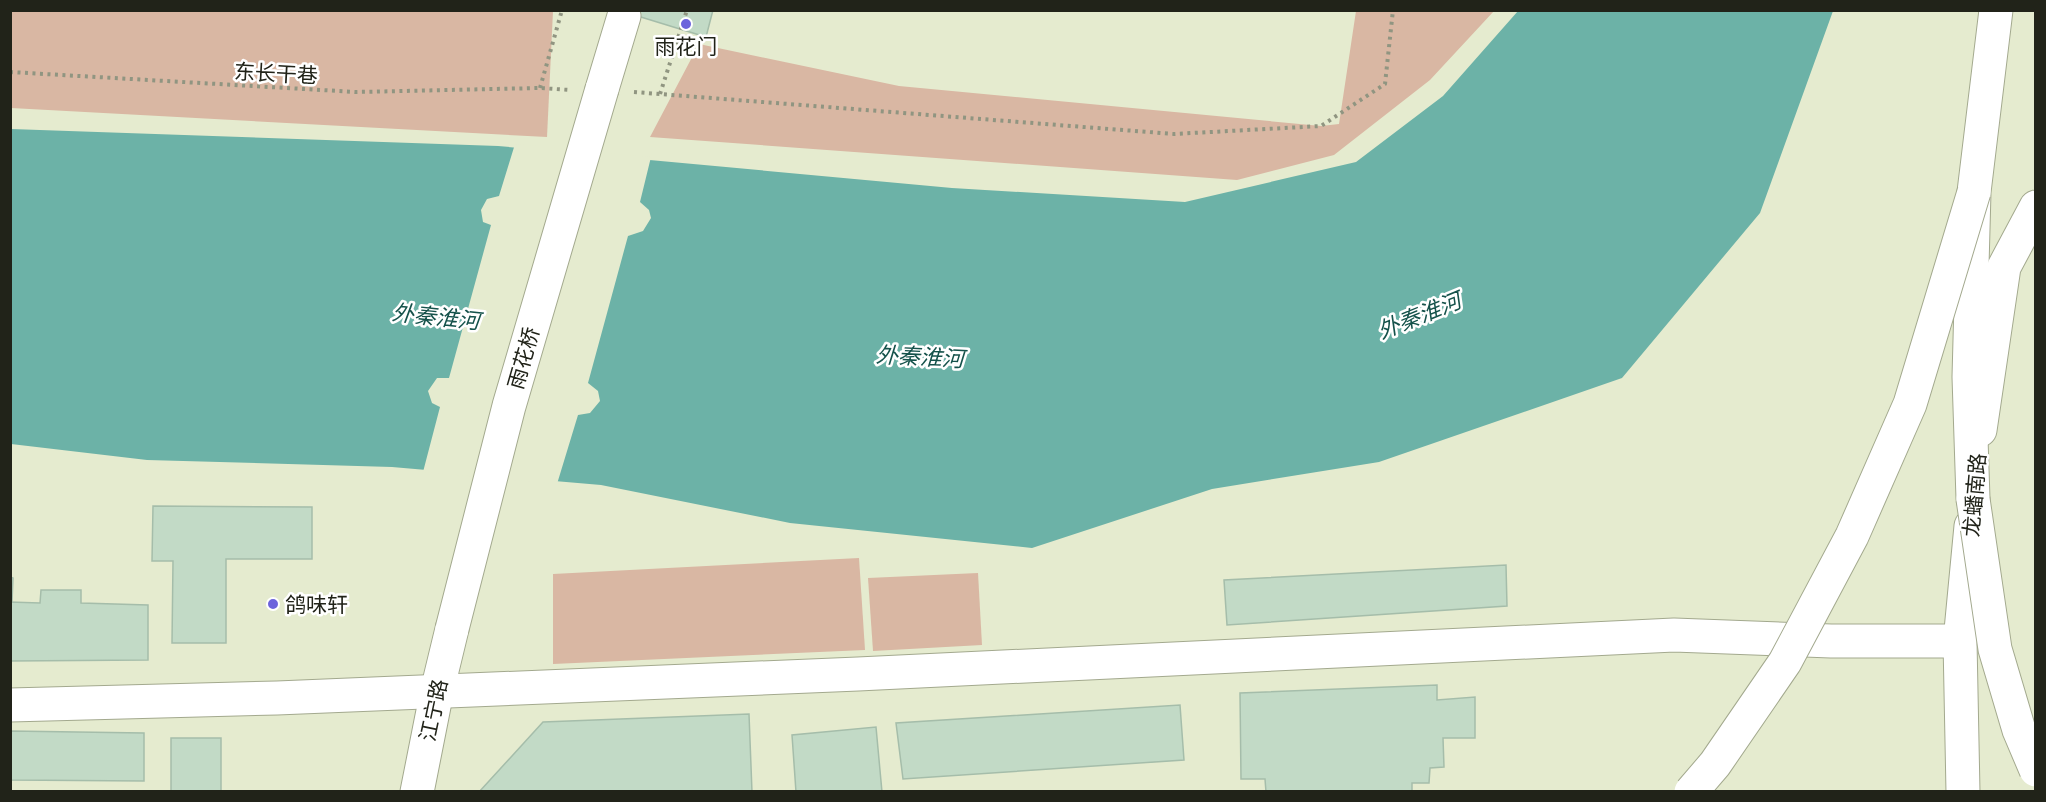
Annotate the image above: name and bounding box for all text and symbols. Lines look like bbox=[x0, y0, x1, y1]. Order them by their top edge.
marker: 雨花门 bbox=[679, 17, 693, 31]
place label: 雨花门 bbox=[655, 32, 718, 60]
street label: 东长干巷 bbox=[233, 57, 319, 89]
water label: 外秦淮河 bbox=[1373, 284, 1469, 345]
water label: 外秦淮河 bbox=[391, 297, 485, 335]
street label: 雨花桥 bbox=[501, 324, 545, 392]
water label: 外秦淮河 bbox=[875, 339, 969, 373]
street label: 龙蟠南路 bbox=[1956, 452, 1992, 538]
place label: 鸽味轩 bbox=[285, 590, 348, 618]
marker: 鸽味轩 bbox=[266, 597, 280, 611]
street label: 江宁路 bbox=[413, 676, 453, 744]

